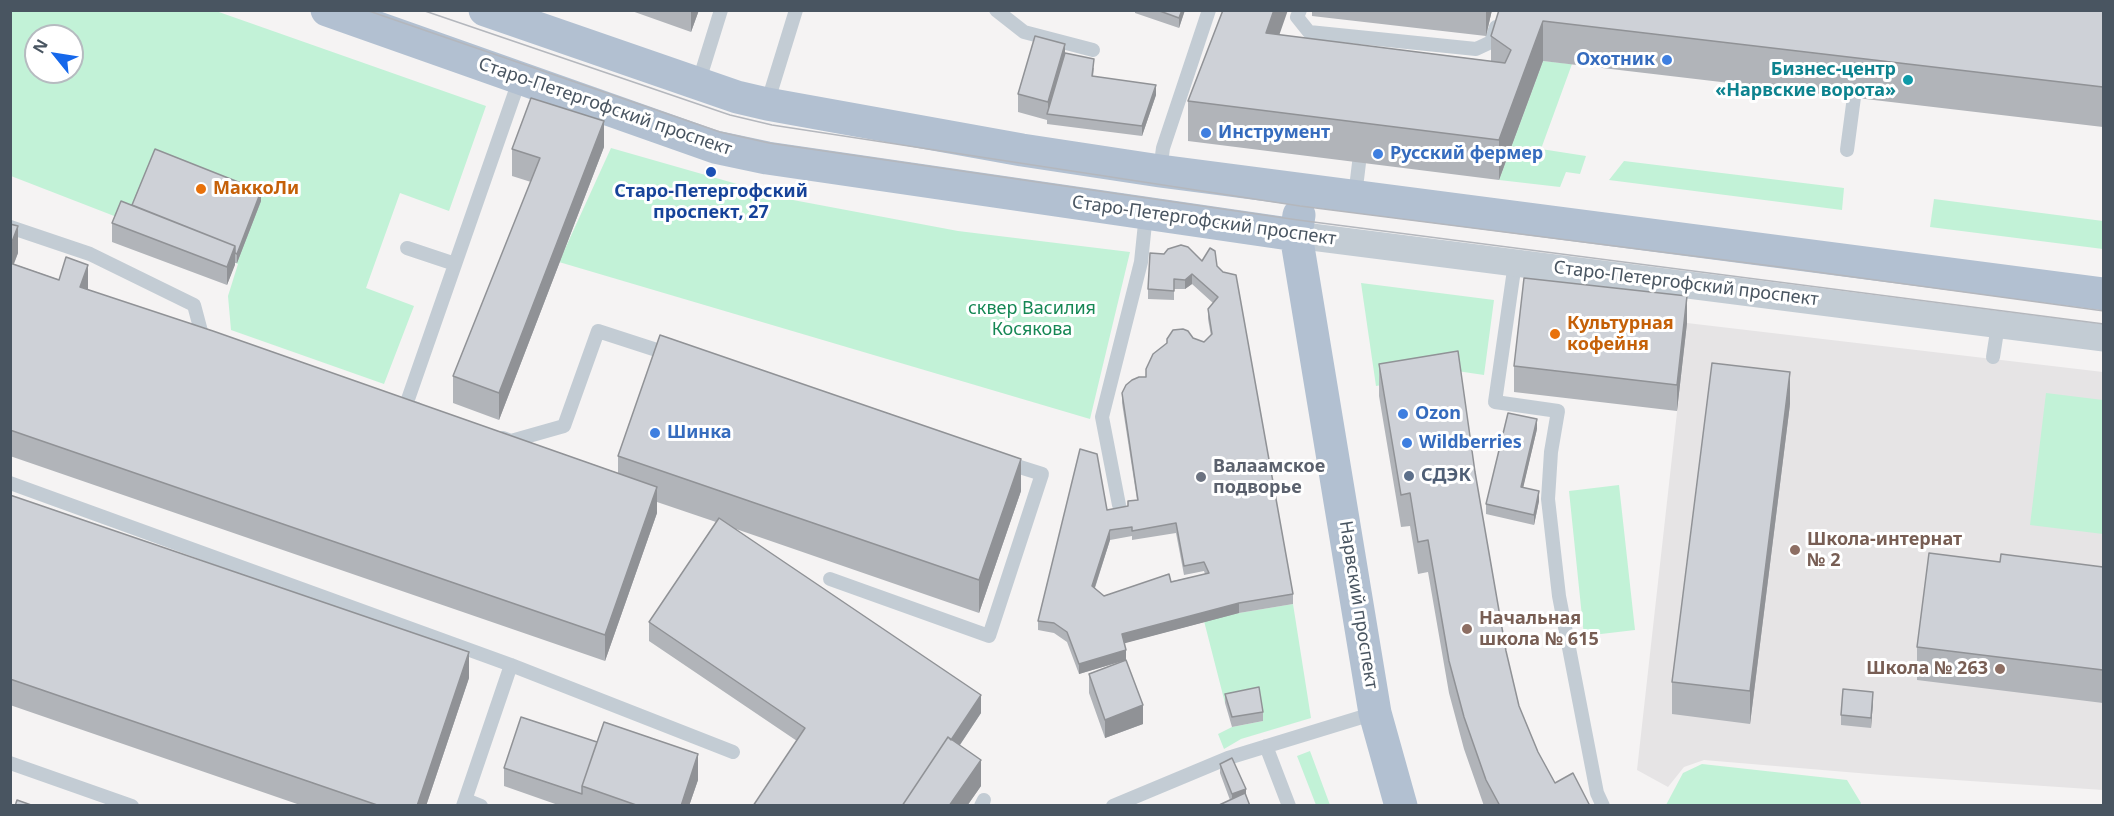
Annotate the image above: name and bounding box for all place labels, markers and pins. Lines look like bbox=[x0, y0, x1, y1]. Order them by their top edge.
place label: Охотник bbox=[1576, 49, 1655, 71]
marker: Охотник bbox=[1660, 53, 1674, 67]
place label: Бизнес-центр «Нарвские ворота» bbox=[1715, 59, 1896, 101]
marker: Бизнес-центр «Нарвские ворота» bbox=[1901, 73, 1915, 87]
place label: Инструмент bbox=[1218, 122, 1330, 144]
marker: Инструмент bbox=[1199, 126, 1213, 140]
place label: Русский фермер bbox=[1390, 143, 1543, 165]
marker: Русский фермер bbox=[1371, 147, 1385, 161]
marker: Старо-Петергофский проспект, 27 bbox=[704, 165, 718, 179]
place label: МаккоЛи bbox=[213, 178, 299, 200]
place label: Старо-Петергофский проспект, 27 bbox=[614, 181, 808, 224]
marker: МаккоЛи bbox=[194, 182, 208, 196]
place label: Культурная кофейня bbox=[1567, 313, 1674, 356]
marker: Культурная кофейня bbox=[1548, 327, 1562, 341]
place label: Ozon bbox=[1415, 403, 1461, 425]
marker: Ozon bbox=[1396, 407, 1410, 421]
place label: Шинка bbox=[667, 422, 732, 444]
marker: Шинка bbox=[648, 426, 662, 440]
place label: Wildberries bbox=[1419, 432, 1522, 454]
marker: Wildberries bbox=[1400, 436, 1414, 450]
place label: Валаамское подворье bbox=[1213, 456, 1325, 498]
place label: СДЭК bbox=[1421, 465, 1471, 487]
marker: СДЭК bbox=[1402, 469, 1416, 483]
marker: Валаамское подворье bbox=[1194, 470, 1208, 484]
place label: Школа-интернат № 2 bbox=[1807, 529, 1962, 572]
marker: Школа-интернат № 2 bbox=[1788, 543, 1802, 557]
place label: Начальная школа № 615 bbox=[1479, 608, 1599, 650]
marker: Начальная школа № 615 bbox=[1460, 622, 1474, 636]
place label: Школа № 263 bbox=[1866, 658, 1988, 680]
marker: Школа № 263 bbox=[1993, 662, 2007, 676]

